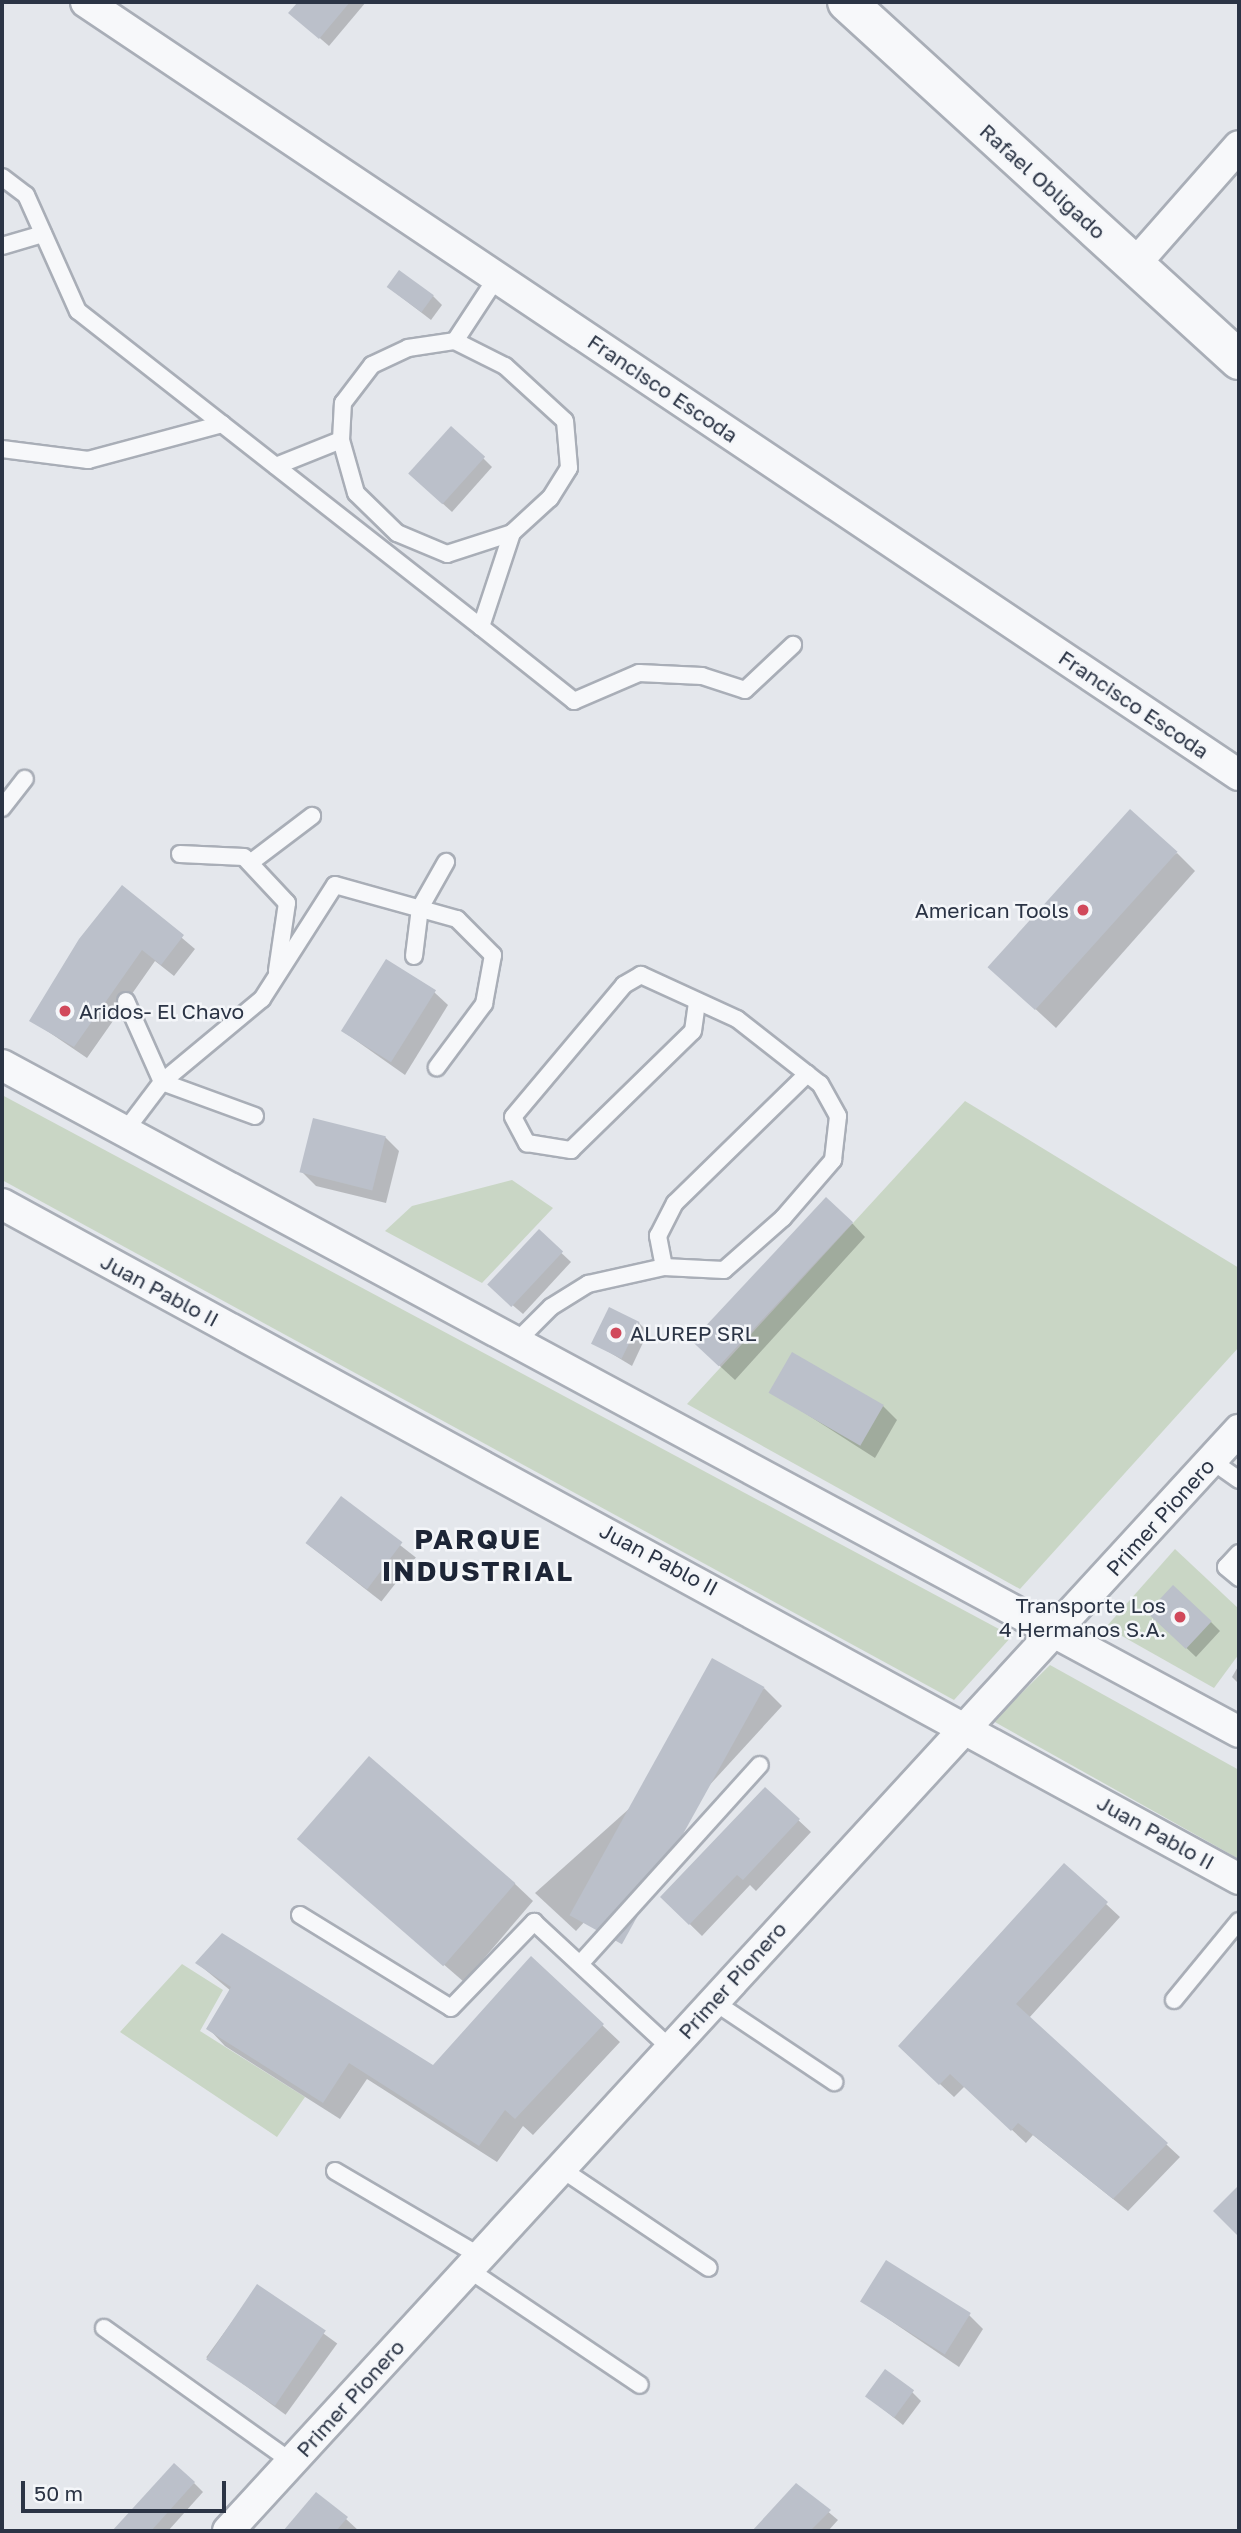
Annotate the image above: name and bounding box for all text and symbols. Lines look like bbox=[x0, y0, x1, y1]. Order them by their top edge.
street label: Rafael Obligado bbox=[975, 118, 1111, 244]
street label: Francisco Escoda bbox=[583, 328, 743, 448]
street label: Francisco Escoda bbox=[1054, 644, 1214, 764]
place label: American Tools bbox=[915, 897, 1069, 923]
marker: American Tools bbox=[1075, 902, 1091, 918]
place label: Aridos- El Chavo bbox=[79, 998, 244, 1024]
marker: Aridos- El Chavo bbox=[57, 1003, 73, 1019]
street label: Juan Pablo II bbox=[97, 1248, 223, 1332]
place label: ALUREP SRL bbox=[630, 1320, 757, 1346]
marker: ALUREP SRL bbox=[608, 1325, 624, 1341]
street label: Primer Pionero bbox=[1101, 1453, 1219, 1581]
street label: Juan Pablo II bbox=[596, 1517, 722, 1601]
district label: PARQUE INDUSTRIAL bbox=[383, 1522, 573, 1588]
place label: Transporte Los 4 Hermanos S.A. bbox=[999, 1592, 1166, 1642]
marker: Transporte Los 4 Hermanos S.A. bbox=[1172, 1609, 1188, 1625]
street label: Juan Pablo II bbox=[1093, 1789, 1219, 1875]
street label: Primer Pionero bbox=[673, 1916, 791, 2044]
street label: Primer Pionero bbox=[291, 2334, 409, 2462]
scale bar bbox=[24, 2466, 229, 2510]
text: 50 m bbox=[34, 2480, 83, 2506]

